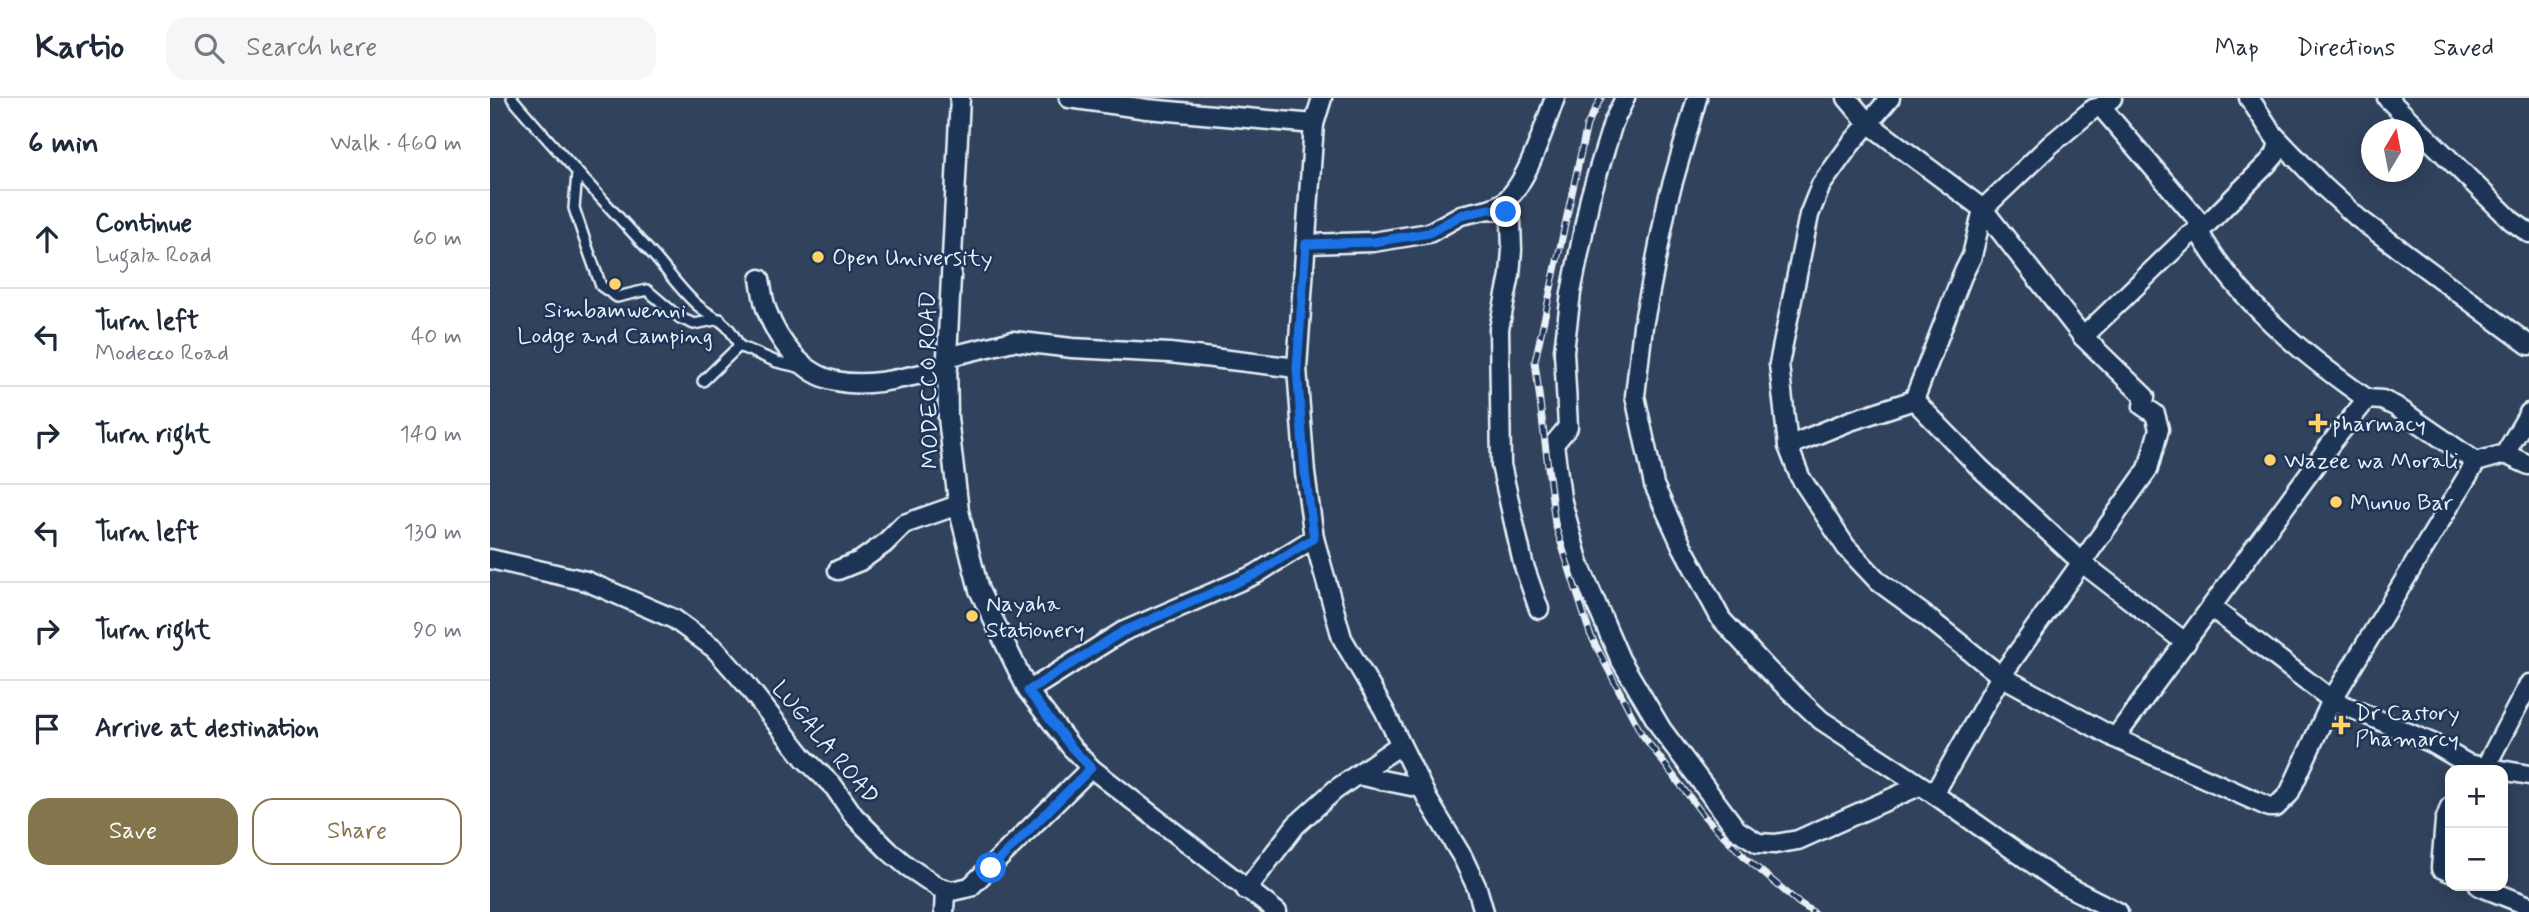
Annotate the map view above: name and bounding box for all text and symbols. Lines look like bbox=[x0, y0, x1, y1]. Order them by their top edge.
search box bbox=[166, 17, 656, 80]
text: Kartio bbox=[35, 26, 124, 70]
icon: search bbox=[190, 29, 228, 67]
text: Search here bbox=[246, 31, 377, 65]
text: Map bbox=[2215, 33, 2259, 64]
text: Directions bbox=[2297, 33, 2395, 64]
text: Saved bbox=[2433, 33, 2494, 64]
north arrow bbox=[2361, 119, 2424, 182]
text: 6 min bbox=[28, 124, 99, 163]
text: Walk · 460 m bbox=[330, 129, 462, 159]
route end bbox=[1490, 196, 1521, 227]
text: Continue bbox=[95, 207, 192, 241]
icon: ahead bbox=[28, 220, 66, 258]
text: 60 m bbox=[413, 224, 462, 254]
text: Lugala Road bbox=[95, 241, 212, 271]
place label: Open University bbox=[832, 244, 993, 274]
marker: Open University bbox=[810, 249, 826, 265]
marker: Simbamwenni Lodge and Camping bbox=[607, 276, 623, 292]
street label: MODECCO ROAD bbox=[913, 291, 947, 469]
place label: Simbamwenni Lodge and Camping bbox=[517, 296, 713, 354]
text: Turn left bbox=[95, 305, 199, 339]
icon: left bbox=[28, 318, 66, 356]
text: 40 m bbox=[411, 322, 462, 352]
text: Modecco Road bbox=[95, 339, 229, 369]
place label: pharmacy bbox=[2332, 410, 2426, 440]
marker: pharmacy bbox=[2310, 415, 2326, 431]
icon: right bbox=[28, 416, 66, 454]
text: Turn right bbox=[95, 418, 211, 452]
text: 140 m bbox=[399, 420, 462, 450]
place label: Wazee wa Morali bbox=[2284, 447, 2459, 477]
marker: Wazee wa Morali bbox=[2262, 452, 2278, 468]
place label: Munuo Bar bbox=[2350, 489, 2453, 519]
marker: Munuo Bar bbox=[2328, 494, 2344, 510]
icon: left bbox=[28, 514, 66, 552]
text: Turn left bbox=[95, 516, 199, 550]
text: 130 m bbox=[404, 518, 462, 548]
place label: Nayaha Stationery bbox=[986, 590, 1085, 646]
marker: Nayaha Stationery bbox=[964, 608, 980, 624]
icon: right bbox=[28, 612, 66, 650]
text: Turn right bbox=[95, 614, 211, 648]
text: 90 m bbox=[413, 616, 462, 646]
street label: LUGALA ROAD bbox=[764, 675, 885, 811]
place label: Dr Castory Phamarcy bbox=[2355, 699, 2460, 755]
icon: arrive bbox=[28, 710, 66, 748]
text: Arrive at destination bbox=[95, 712, 319, 746]
marker: Dr Castory Phamarcy bbox=[2333, 717, 2349, 733]
map controls bbox=[2445, 765, 2508, 891]
button: + bbox=[2445, 765, 2508, 828]
button: Save bbox=[28, 798, 238, 865]
button: Share bbox=[252, 798, 462, 865]
button: − bbox=[2445, 828, 2508, 891]
route start bbox=[975, 852, 1006, 883]

